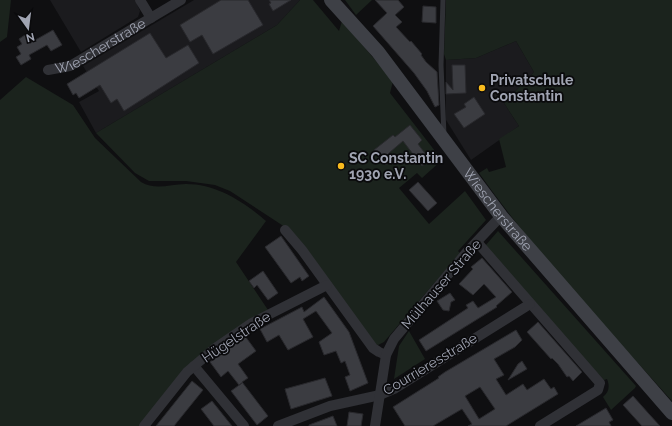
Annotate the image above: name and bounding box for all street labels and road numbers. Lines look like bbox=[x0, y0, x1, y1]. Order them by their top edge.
street label: Wiescherstraße bbox=[54, 15, 148, 77]
street label: Wiescherstraße bbox=[460, 165, 536, 254]
street label: Mülhauser Straße bbox=[398, 236, 484, 332]
street label: Hügelstraße bbox=[199, 308, 273, 366]
street label: Courrieresstraße bbox=[380, 330, 480, 398]

